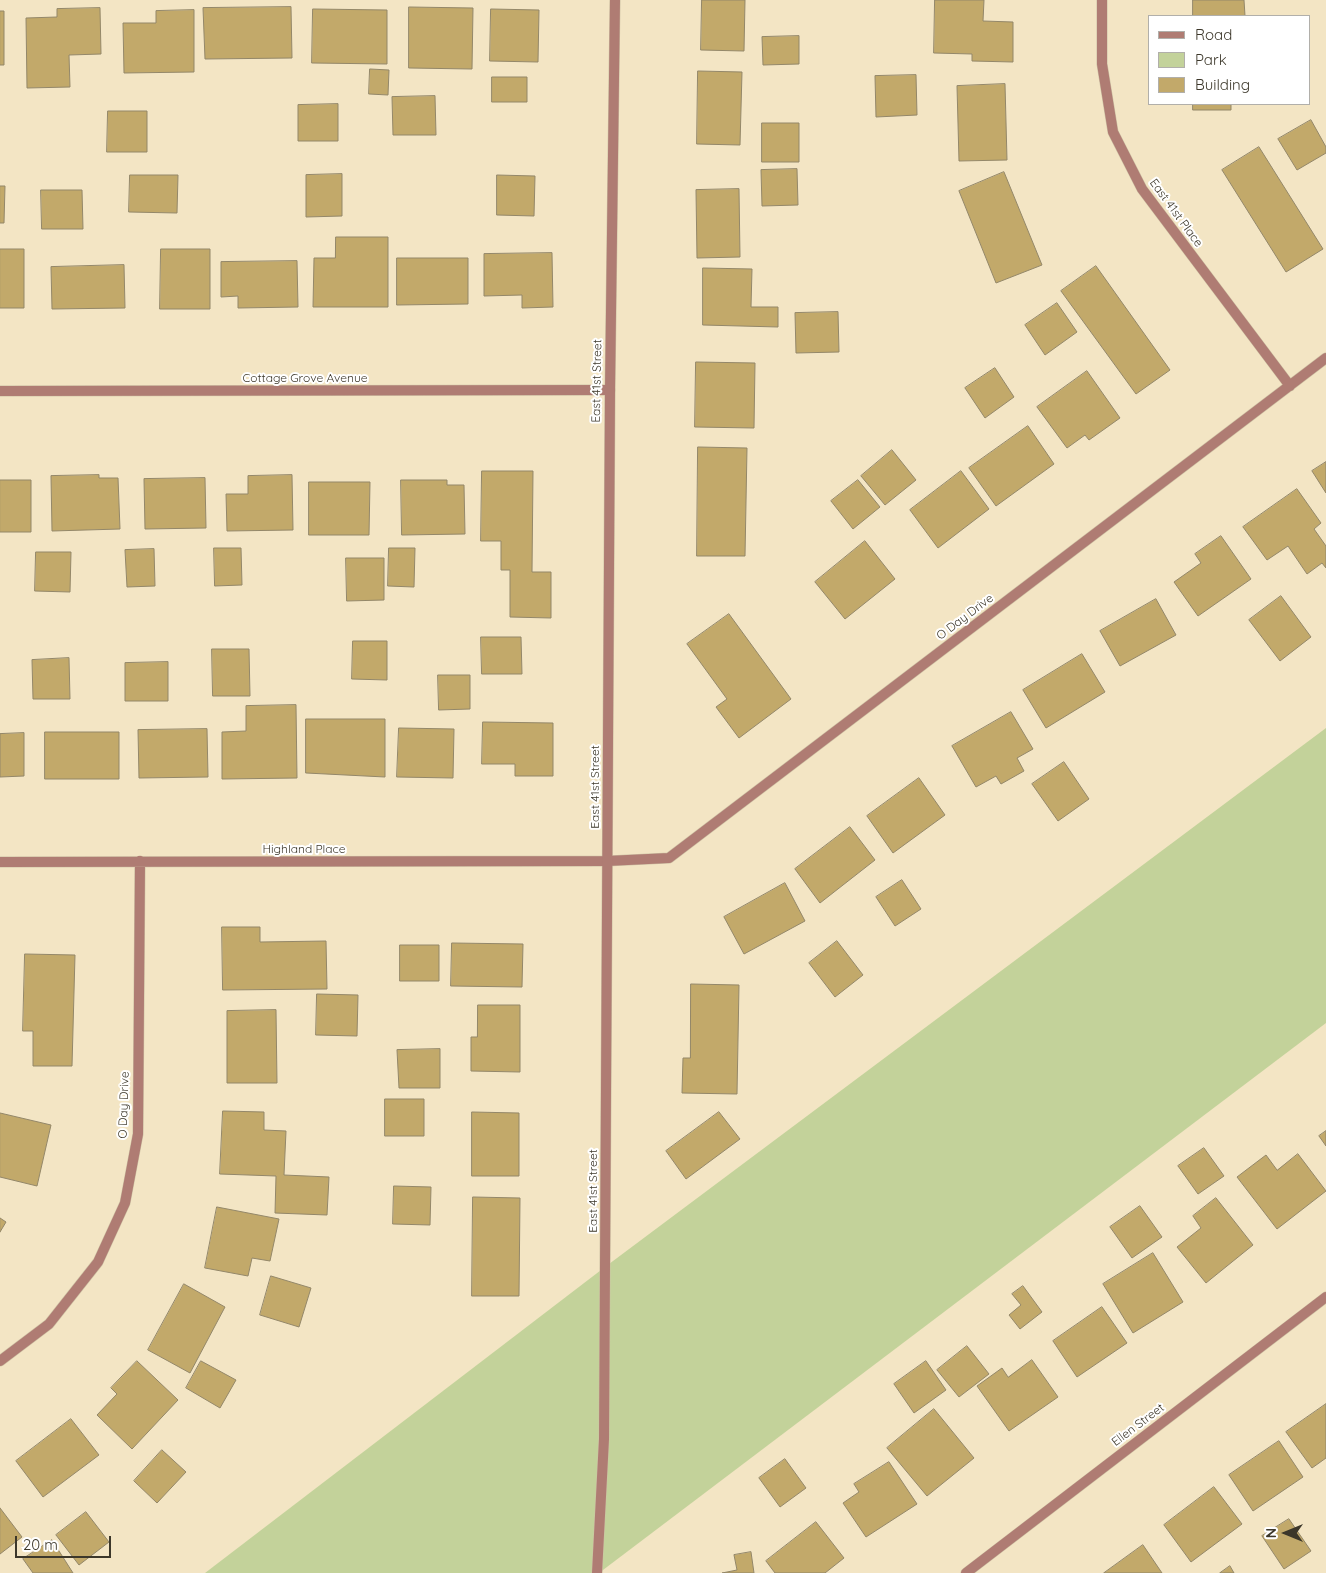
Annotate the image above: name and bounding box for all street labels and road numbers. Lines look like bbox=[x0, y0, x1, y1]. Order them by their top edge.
street label: East 41st Place bbox=[1146, 176, 1206, 250]
street label: East 41st Street bbox=[589, 339, 605, 423]
street label: Cottage Grove Avenue bbox=[242, 371, 368, 385]
street label: O Day Drive bbox=[934, 591, 996, 643]
street label: East 41st Street bbox=[588, 745, 602, 829]
street label: Highland Place bbox=[262, 842, 346, 856]
street label: O Day Drive bbox=[116, 1071, 132, 1139]
street label: East 41st Street bbox=[586, 1149, 600, 1233]
street label: Ellen Street bbox=[1109, 1401, 1167, 1449]

